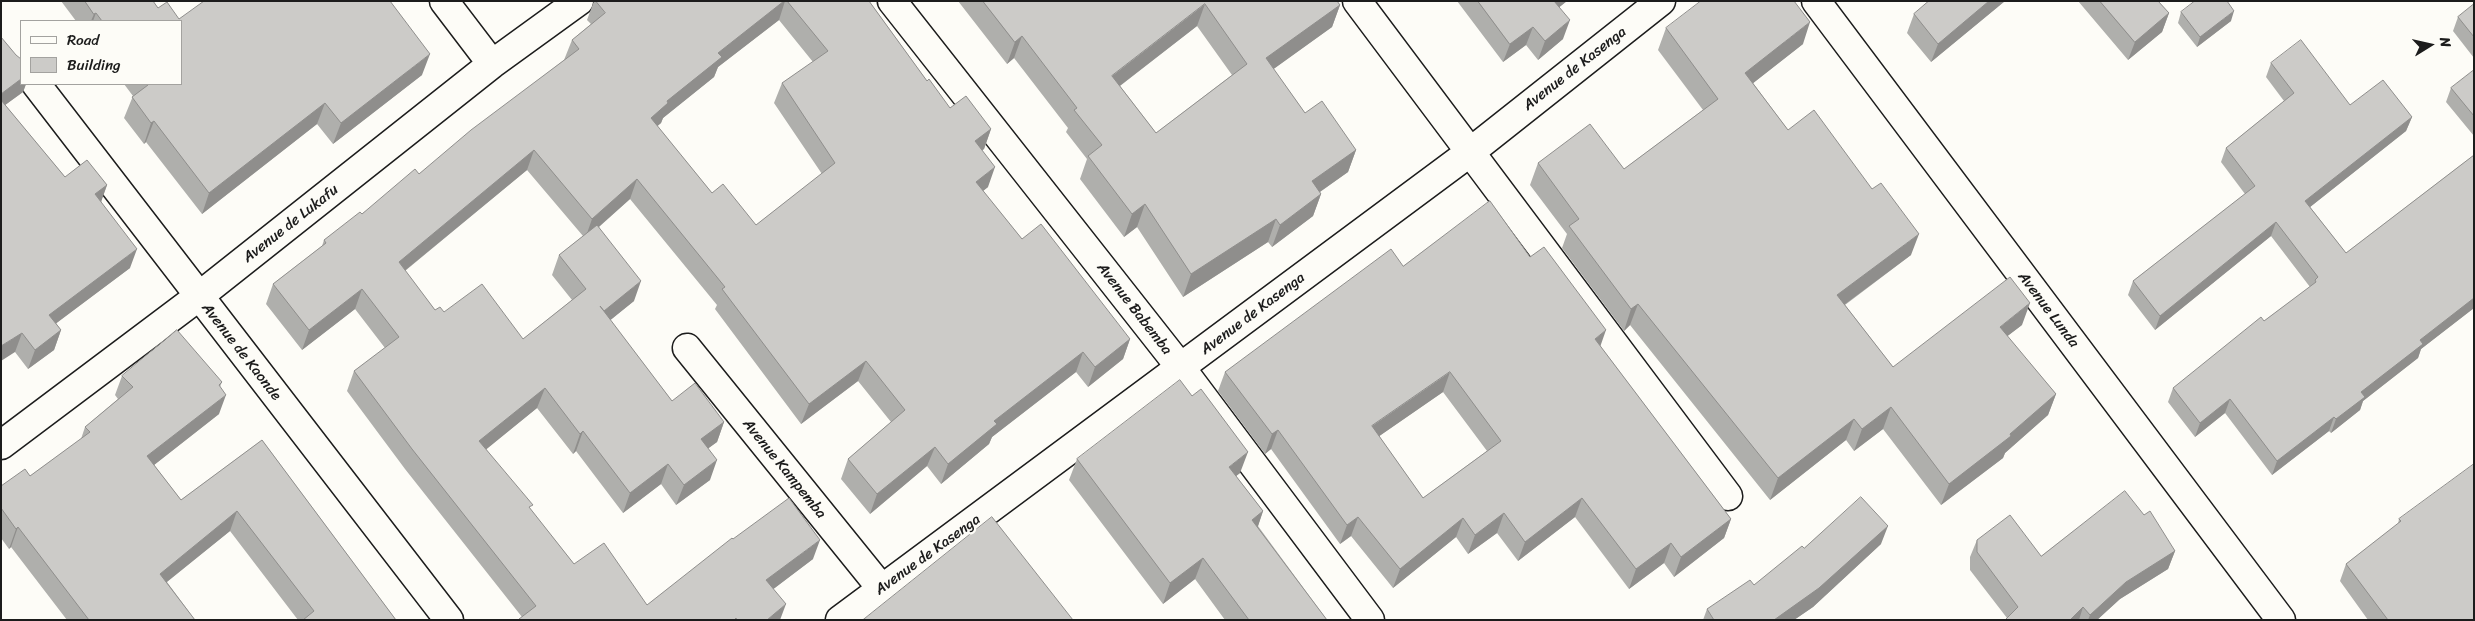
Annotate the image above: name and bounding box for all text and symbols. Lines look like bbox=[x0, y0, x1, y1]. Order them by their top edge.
legend bbox=[20, 20, 182, 85]
north arrow bbox=[2405, 20, 2455, 70]
street label: Avenue de Kasenga bbox=[1520, 23, 1630, 115]
text: Road bbox=[67, 27, 99, 53]
text: N bbox=[2432, 35, 2458, 49]
text: Building bbox=[67, 52, 121, 78]
street label: Avenue de Lukafu bbox=[240, 181, 342, 267]
street label: Avenue Babemba bbox=[1092, 259, 1176, 359]
street label: Avenue de Kasenga bbox=[1197, 269, 1309, 359]
street label: Avenue Lunda bbox=[2014, 269, 2082, 351]
street label: Avenue de Kaonde bbox=[197, 300, 285, 404]
street label: Avenue Kampemba bbox=[738, 416, 830, 522]
street label: Avenue de Kasenga bbox=[872, 511, 984, 599]

